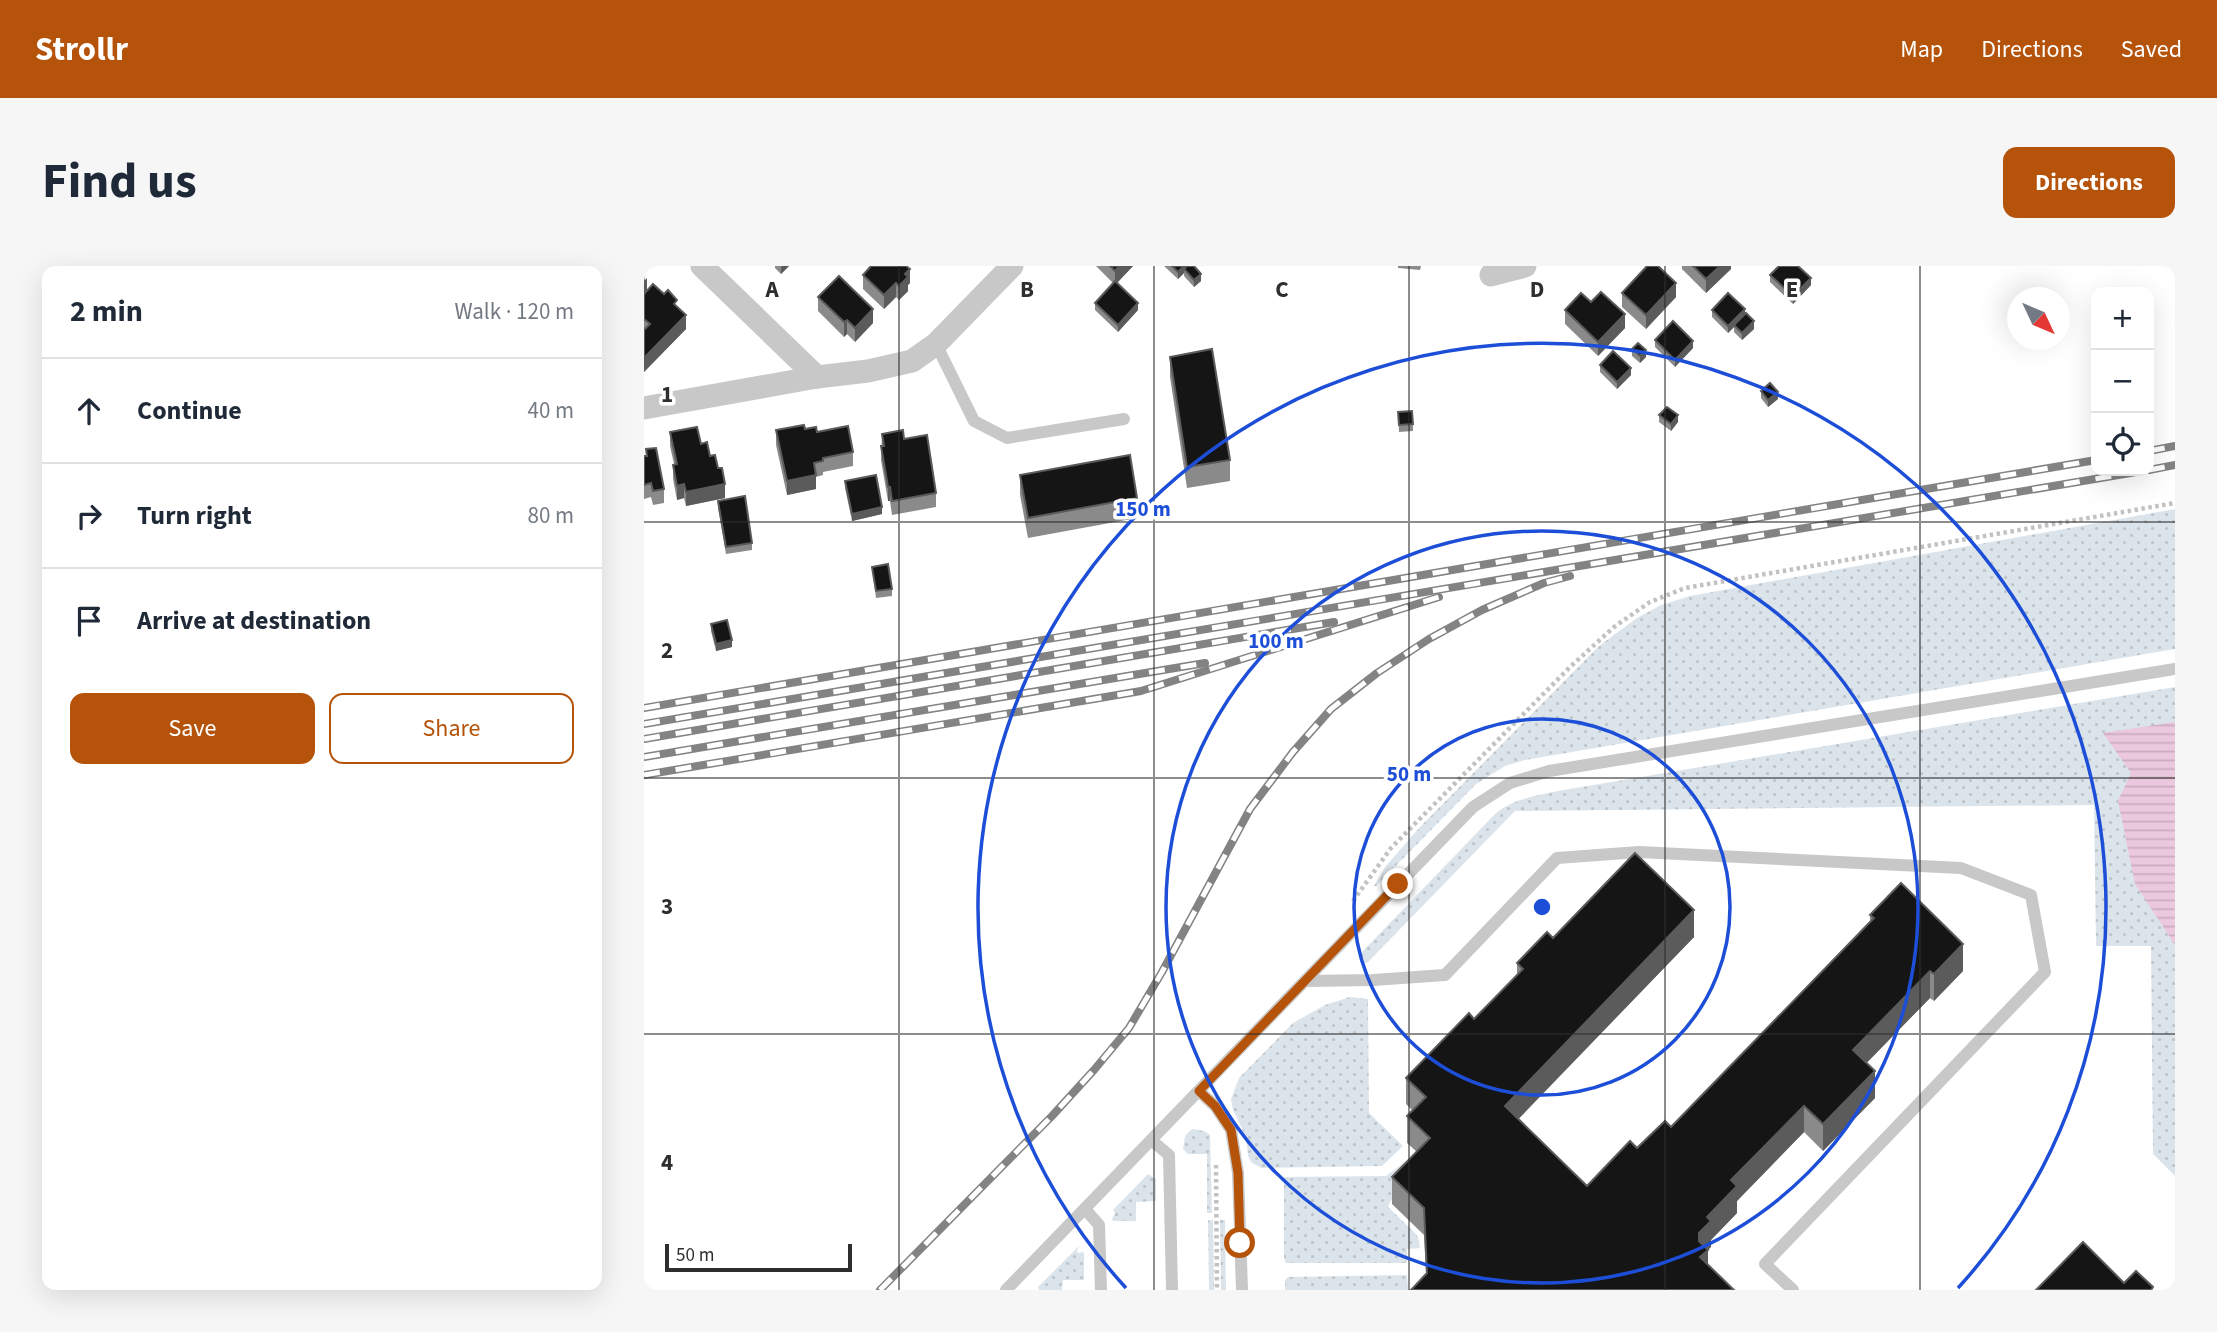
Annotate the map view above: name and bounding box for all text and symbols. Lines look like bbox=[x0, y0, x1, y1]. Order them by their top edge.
text: Strollr bbox=[35, 26, 128, 73]
text: Map bbox=[1900, 32, 1943, 67]
text: Directions bbox=[1981, 32, 2083, 67]
text: Saved bbox=[2121, 32, 2182, 67]
text: Find us bbox=[42, 147, 197, 217]
button: Directions bbox=[2003, 147, 2175, 218]
text: A bbox=[764, 273, 779, 306]
text: B bbox=[1020, 273, 1034, 306]
text: C bbox=[1275, 273, 1289, 306]
text: D bbox=[1530, 273, 1544, 306]
text: E bbox=[1786, 273, 1798, 306]
north arrow bbox=[2007, 287, 2070, 350]
map controls bbox=[2091, 287, 2154, 476]
button: + bbox=[2091, 287, 2154, 350]
text: 2 min bbox=[70, 290, 143, 333]
text: Walk · 120 m bbox=[455, 295, 574, 328]
button: − bbox=[2091, 350, 2154, 413]
text: 1 bbox=[661, 378, 673, 411]
icon: ahead bbox=[70, 392, 108, 430]
text: Continue bbox=[137, 392, 242, 429]
text: 40 m bbox=[527, 394, 574, 427]
button: locate bbox=[2091, 413, 2154, 476]
text: 150 m bbox=[1115, 494, 1171, 524]
icon: right bbox=[70, 497, 108, 535]
text: Turn right bbox=[137, 497, 252, 534]
text: 80 m bbox=[527, 499, 574, 532]
icon: arrive bbox=[70, 602, 108, 640]
text: Arrive at destination bbox=[137, 602, 371, 639]
text: 100 m bbox=[1248, 626, 1304, 656]
text: 2 bbox=[661, 634, 673, 667]
button: Save bbox=[70, 693, 315, 764]
button: Share bbox=[329, 693, 574, 764]
text: 50 m bbox=[1387, 759, 1431, 789]
route end bbox=[1382, 868, 1413, 899]
text: 3 bbox=[661, 890, 673, 923]
centre of rings bbox=[1530, 895, 1554, 919]
text: 4 bbox=[661, 1146, 673, 1179]
route start bbox=[1224, 1227, 1255, 1258]
scale bar bbox=[665, 1241, 852, 1273]
text: 50 m bbox=[676, 1242, 714, 1269]

